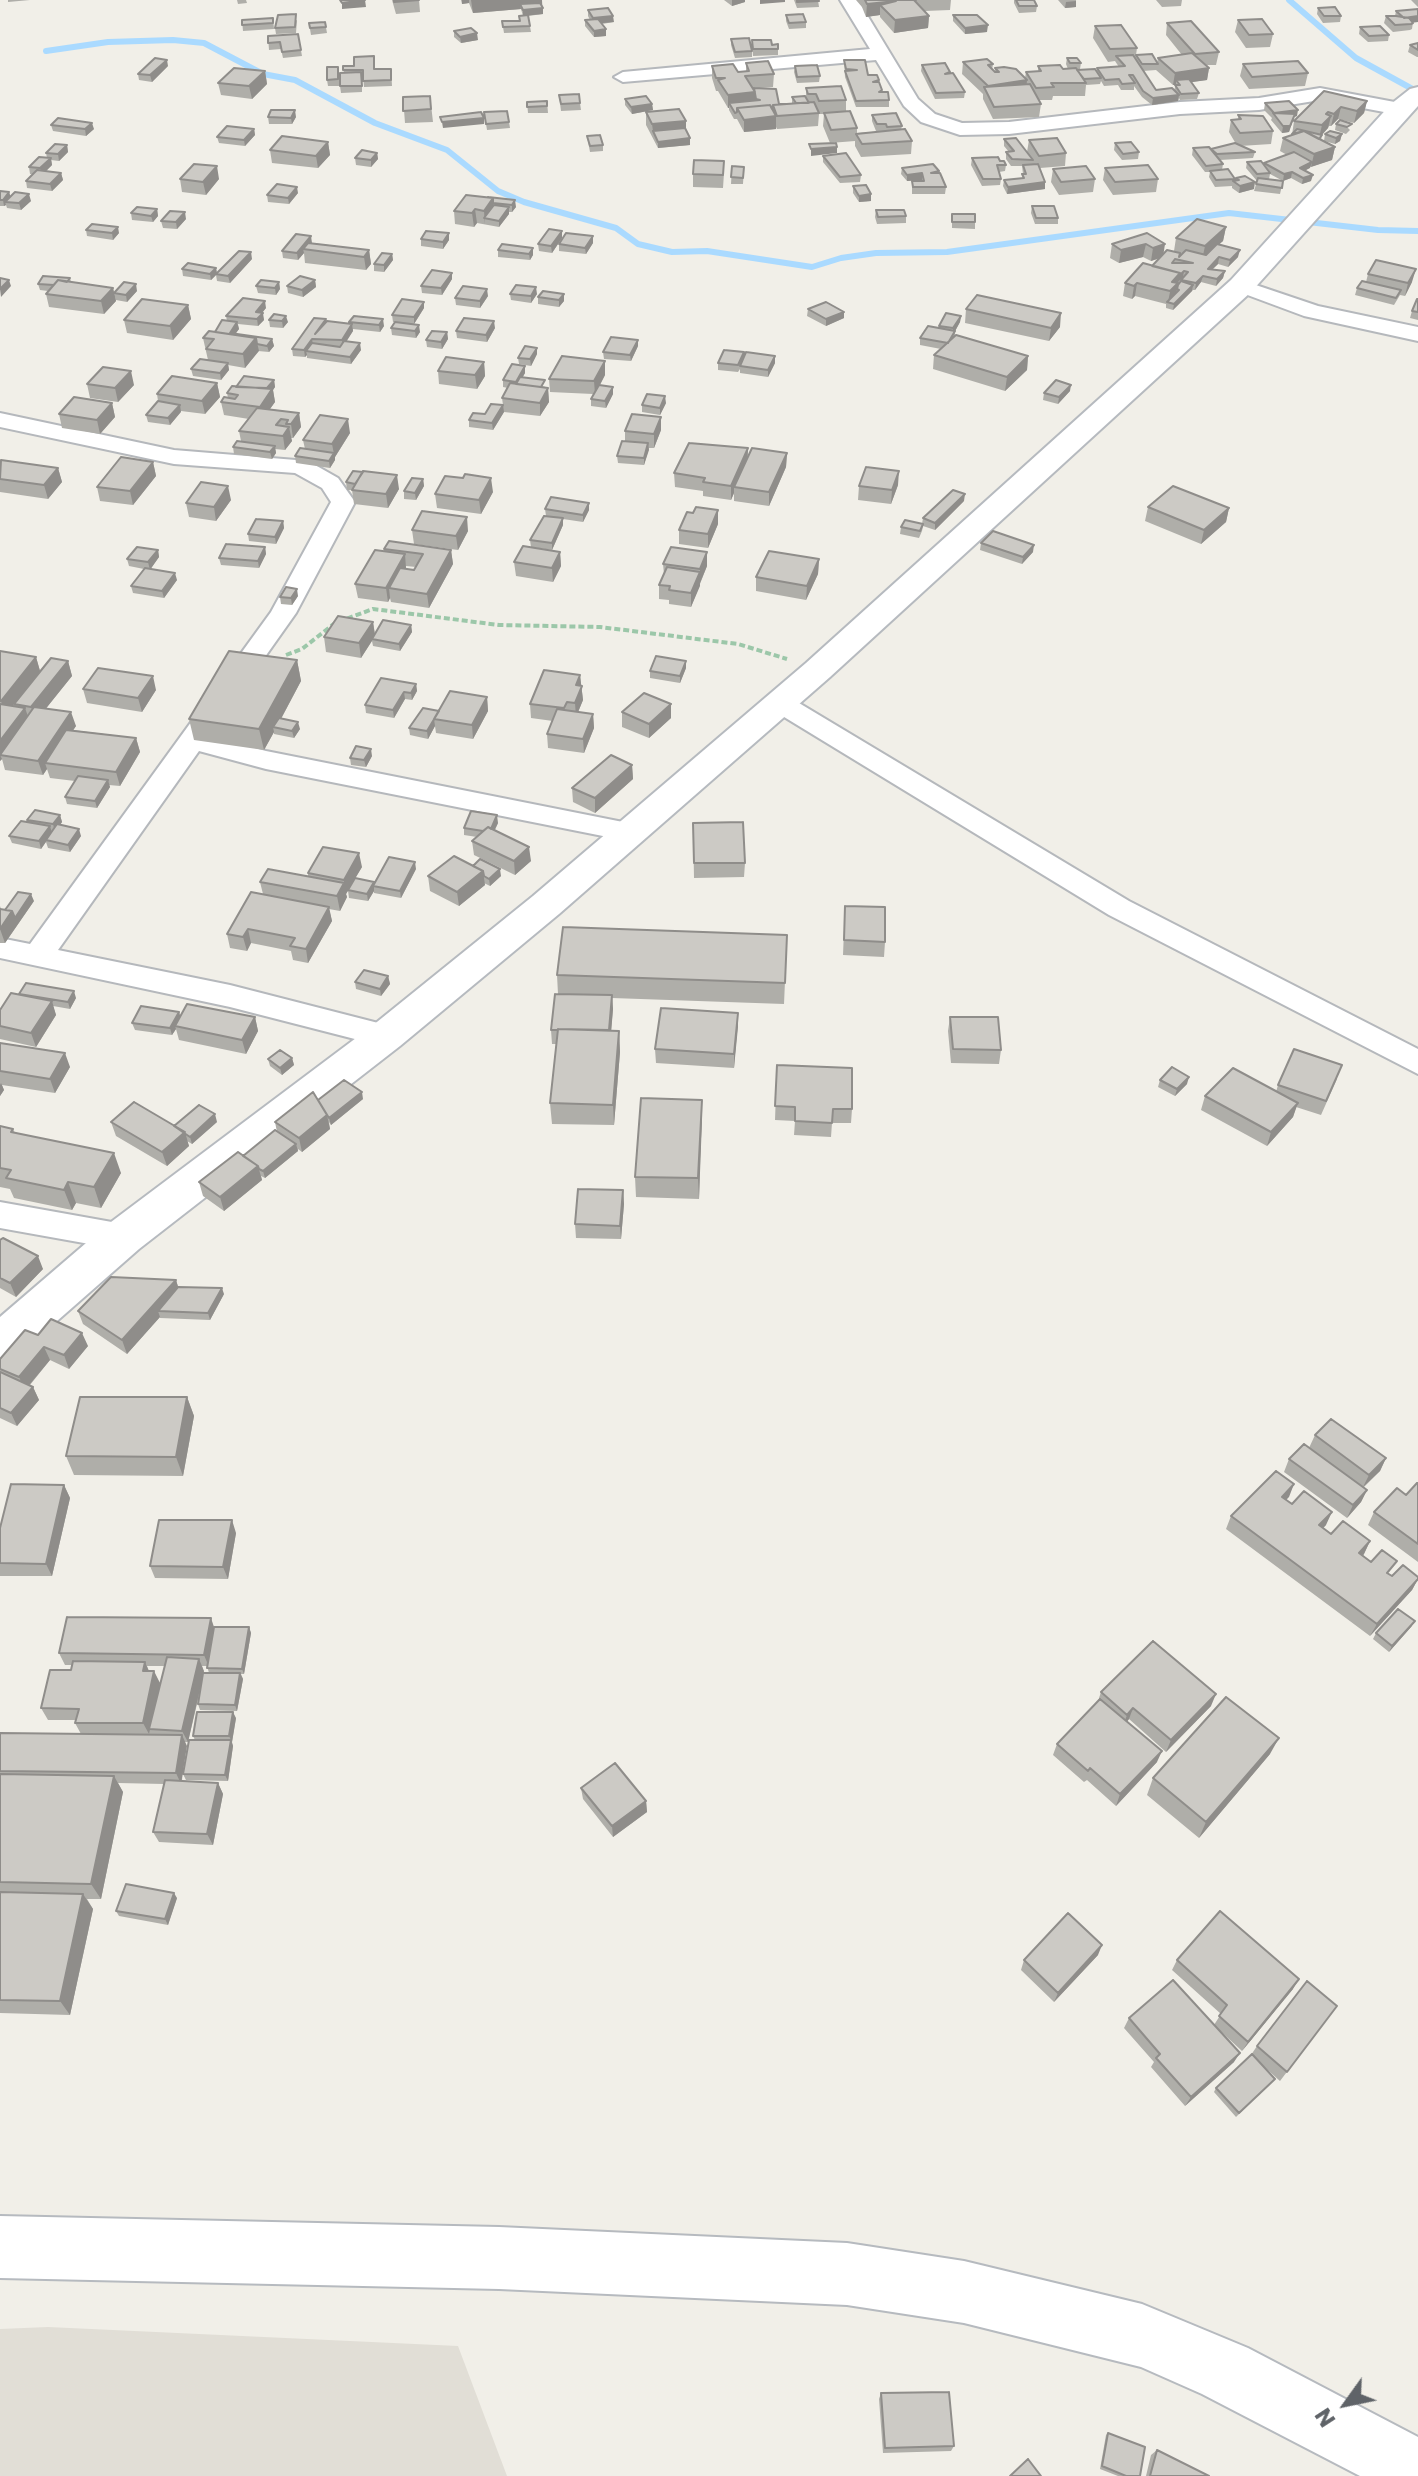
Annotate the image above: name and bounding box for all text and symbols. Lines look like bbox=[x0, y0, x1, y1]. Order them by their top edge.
north arrow bbox=[1306, 2364, 1386, 2444]
text: N bbox=[1308, 2402, 1343, 2433]

